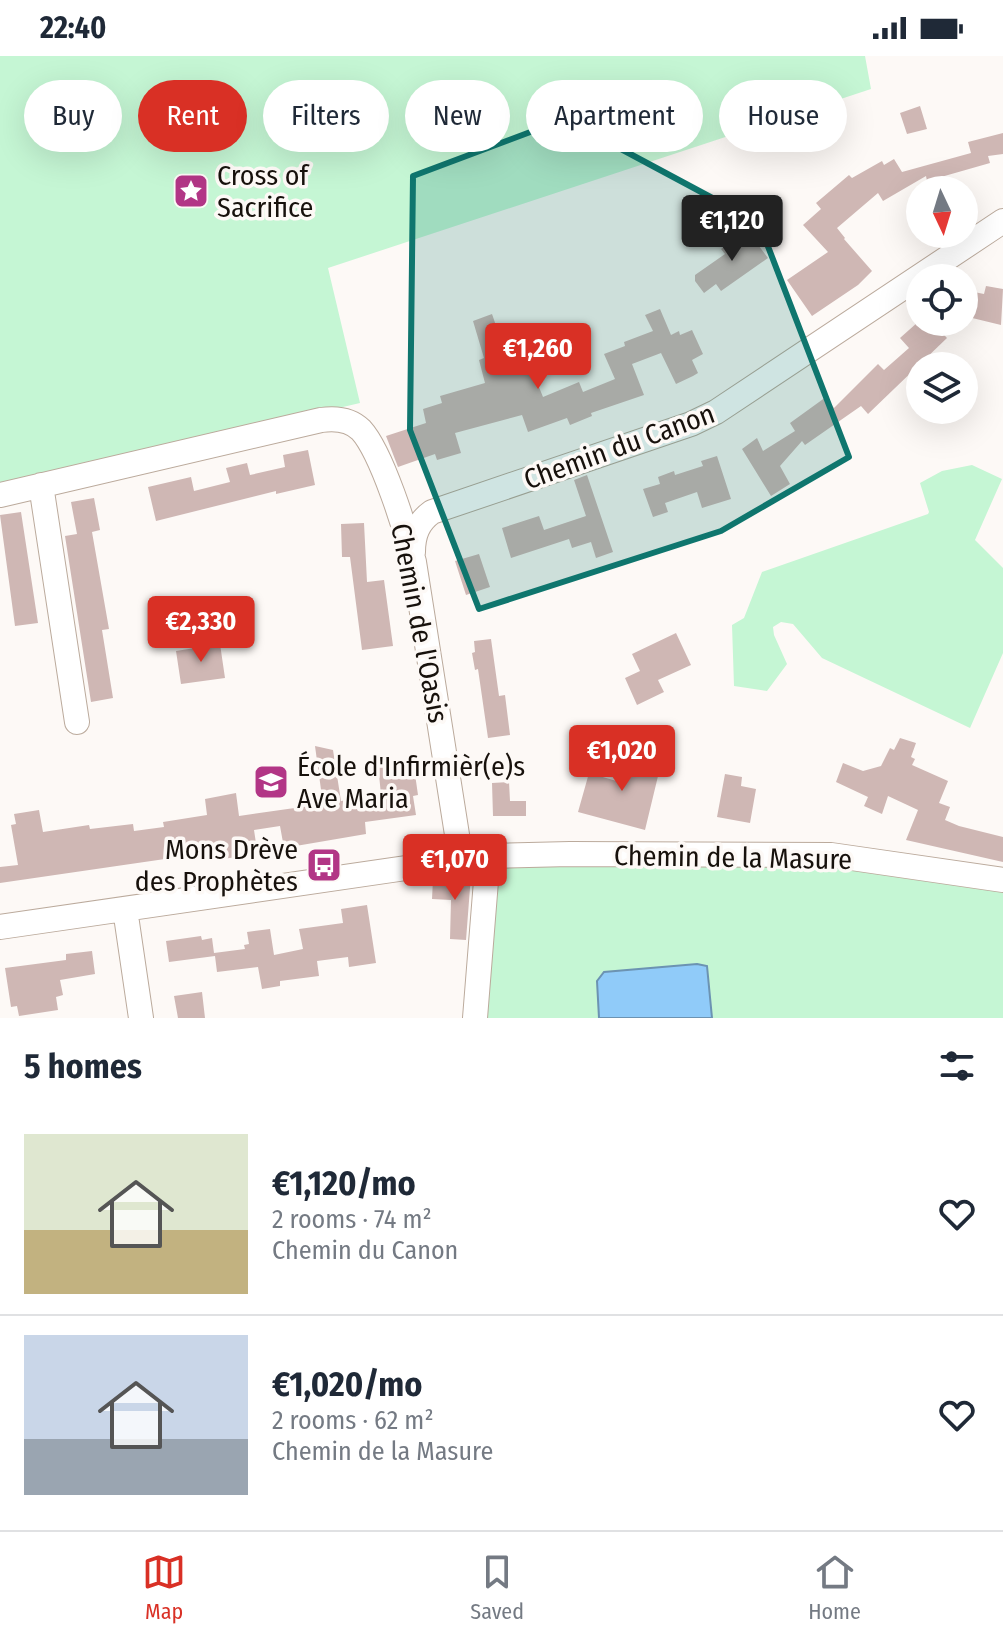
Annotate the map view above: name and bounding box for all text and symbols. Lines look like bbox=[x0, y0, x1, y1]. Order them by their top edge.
text: 22:40 bbox=[40, 10, 106, 46]
chip: Buy bbox=[24, 80, 122, 152]
chip: Rent bbox=[138, 80, 247, 152]
chip: Filters bbox=[263, 80, 389, 152]
chip: New bbox=[405, 80, 510, 152]
chip: Apartment bbox=[526, 80, 703, 152]
chip: House bbox=[719, 80, 847, 152]
place label: Cross of Sacrifice bbox=[217, 159, 313, 224]
place icon: Cross of Sacrifice bbox=[172, 172, 210, 210]
north arrow bbox=[906, 176, 978, 248]
map controls bbox=[906, 176, 978, 424]
pin: €1,120 bbox=[667, 195, 797, 263]
text: €1,120 bbox=[700, 205, 764, 236]
button: locate bbox=[906, 264, 978, 336]
pin: €1,260 bbox=[473, 323, 603, 391]
text: €1,260 bbox=[503, 333, 573, 364]
button: layers bbox=[906, 352, 978, 424]
street label: Chemin du Canon bbox=[519, 397, 719, 496]
street label: Chemin de l'Oasis bbox=[384, 521, 455, 726]
pin: €2,330 bbox=[136, 596, 266, 664]
text: €2,330 bbox=[166, 606, 236, 637]
pin: €1,020 bbox=[557, 725, 687, 793]
text: €1,020 bbox=[587, 735, 657, 766]
place label: École d'Infirmièr(e)s Ave Maria bbox=[297, 750, 525, 815]
school or university icon: École d'Infirmièr(e)s Ave Maria bbox=[252, 763, 290, 801]
place label: Mons Drève des Prophètes bbox=[135, 833, 298, 898]
pin: €1,070 bbox=[390, 834, 520, 902]
street label: Chemin de la Masure bbox=[614, 839, 852, 876]
text: €1,070 bbox=[421, 844, 489, 875]
bus stop icon: Mons Drève des Prophètes bbox=[305, 846, 343, 884]
icon: filters bbox=[935, 1044, 979, 1088]
text: 5 homes bbox=[24, 1046, 142, 1087]
text: €1,120/mo bbox=[272, 1163, 416, 1204]
icon: home bbox=[88, 1166, 184, 1262]
icon: heart bbox=[935, 1192, 979, 1236]
text: 2 rooms · 74 m² bbox=[272, 1204, 432, 1235]
text: Chemin du Canon bbox=[272, 1235, 458, 1266]
text: €1,020/mo bbox=[272, 1364, 422, 1405]
icon: home bbox=[88, 1367, 184, 1463]
icon: heart bbox=[935, 1393, 979, 1437]
text: 2 rooms · 62 m² bbox=[272, 1405, 434, 1436]
text: Chemin de la Masure bbox=[272, 1436, 493, 1467]
tab: Map bbox=[142, 1550, 186, 1625]
tab: Saved bbox=[470, 1550, 524, 1625]
tab: Home bbox=[808, 1550, 861, 1625]

